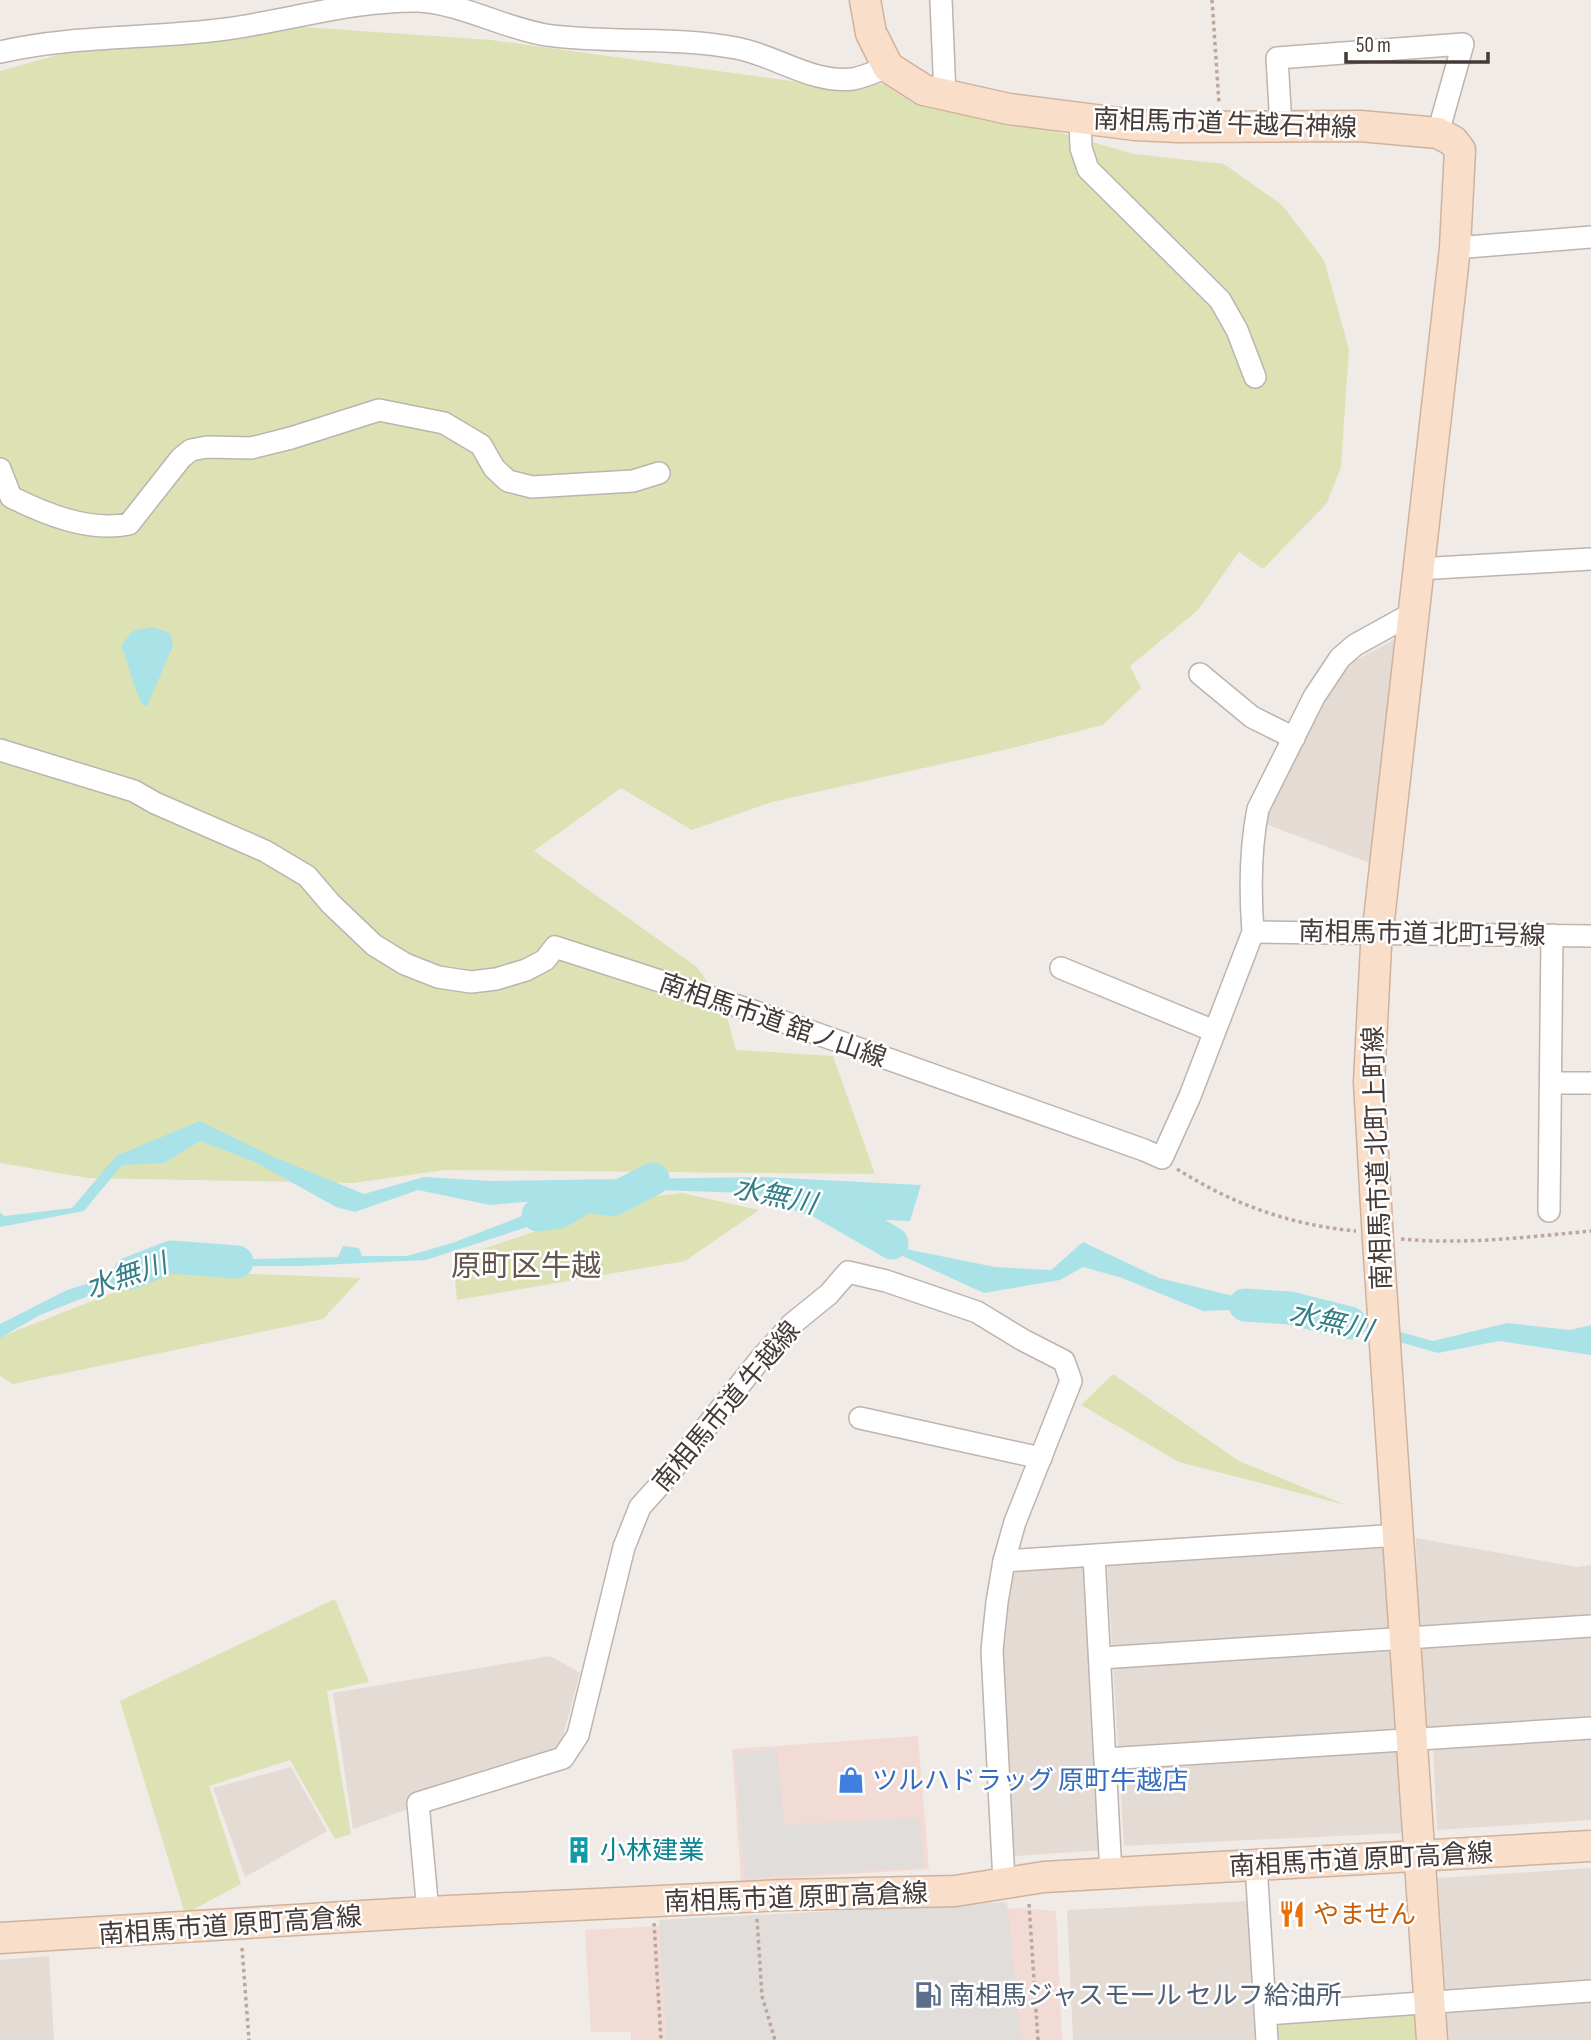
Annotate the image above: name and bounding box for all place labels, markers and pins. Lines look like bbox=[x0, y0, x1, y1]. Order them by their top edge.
shop icon: ツルハドラッグ 原町牛越店 bbox=[836, 1765, 866, 1795]
place label: ツルハドラッグ 原町牛越店 bbox=[872, 1766, 1188, 1797]
building icon: 小林建業 bbox=[564, 1835, 594, 1865]
place label: 小林建業 bbox=[600, 1836, 704, 1867]
restaurant icon: やません bbox=[1277, 1899, 1307, 1929]
place label: やません bbox=[1313, 1900, 1416, 1931]
fuel station icon: 南相馬ジャスモール セルフ給油所 bbox=[913, 1980, 943, 2010]
place label: 南相馬ジャスモール セルフ給油所 bbox=[949, 1981, 1342, 2012]

